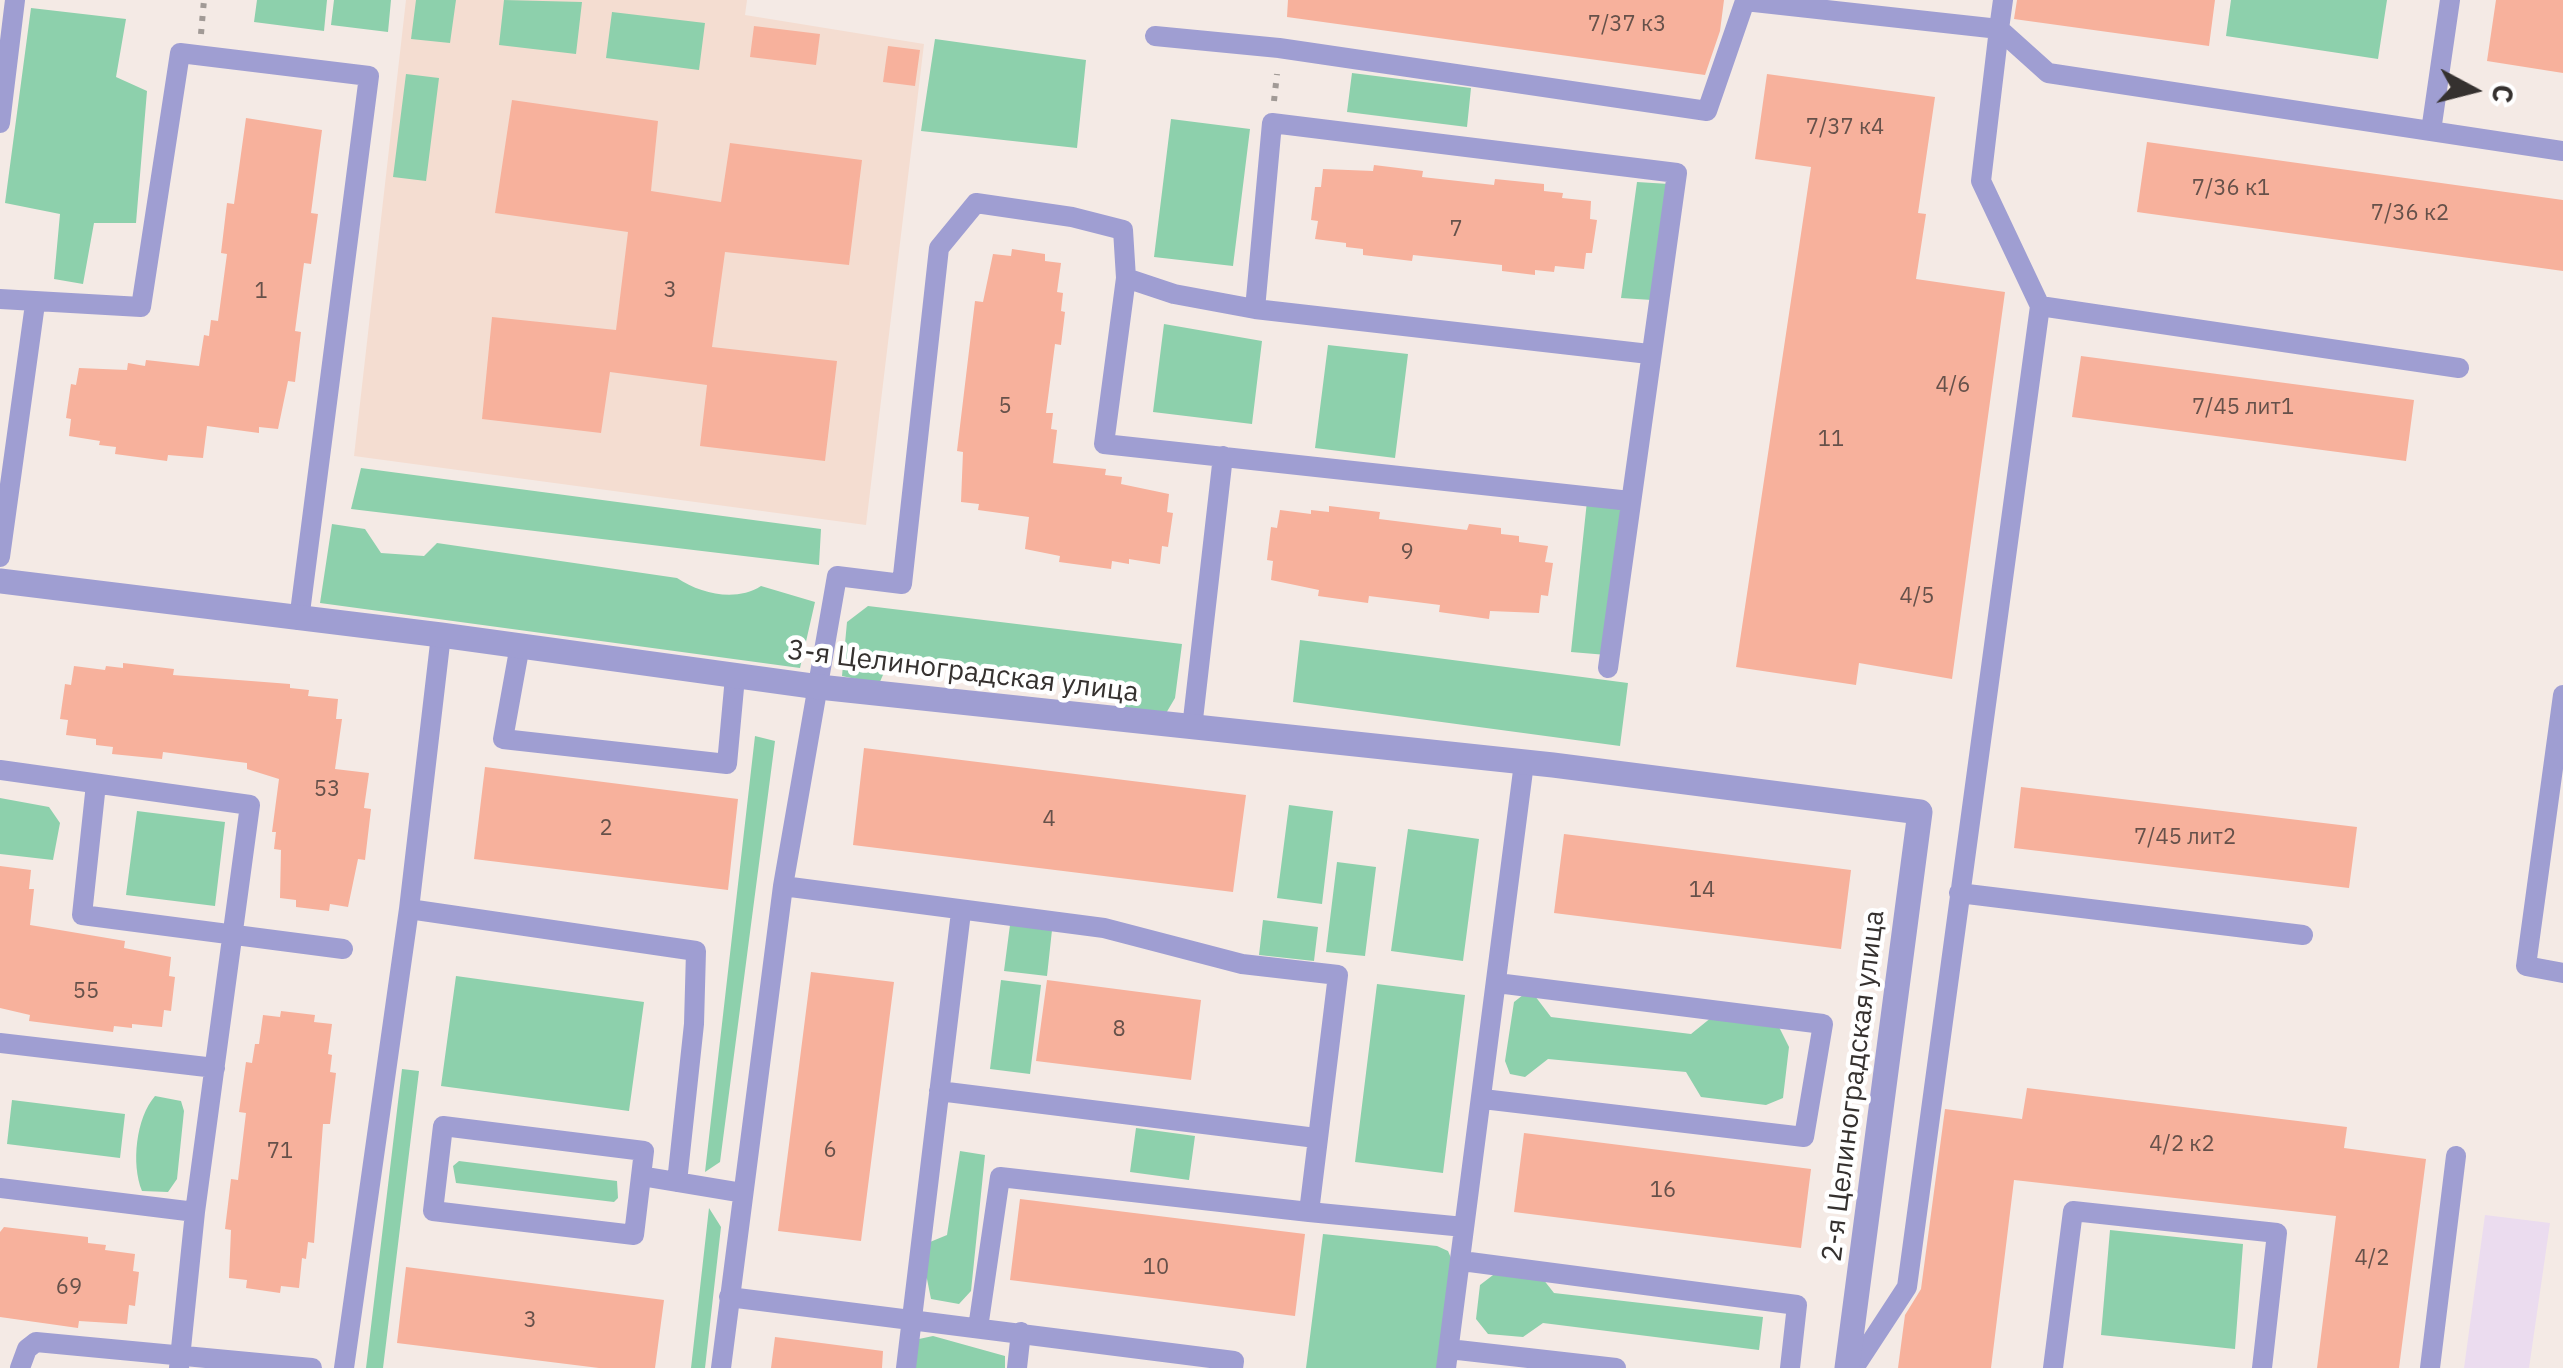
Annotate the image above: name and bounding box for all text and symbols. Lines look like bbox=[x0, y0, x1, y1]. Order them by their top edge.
house number: 7/37 к3 bbox=[1588, 12, 1666, 38]
north arrow bbox=[2423, 40, 2523, 140]
text: С bbox=[2484, 82, 2523, 105]
house number: 7/37 к4 bbox=[1806, 115, 1884, 141]
house number: 7/36 к1 bbox=[2192, 176, 2270, 202]
house number: 7/36 к2 bbox=[2371, 201, 2449, 227]
house number: 7 bbox=[1449, 217, 1463, 243]
house number: 3 bbox=[663, 278, 677, 304]
house number: 1 bbox=[254, 279, 268, 305]
house number: 4/6 bbox=[1936, 373, 1970, 399]
house number: 5 bbox=[998, 394, 1012, 420]
house number: 7/45 лит1 bbox=[2192, 395, 2294, 421]
house number: 11 bbox=[1818, 427, 1844, 453]
house number: 9 bbox=[1400, 540, 1414, 566]
house number: 4/5 bbox=[1900, 584, 1934, 610]
street label: 3-я Целиноградская улица bbox=[785, 634, 1141, 710]
house number: 53 bbox=[314, 777, 340, 803]
house number: 4 bbox=[1042, 807, 1056, 833]
house number: 2 bbox=[599, 816, 613, 842]
house number: 7/45 лит2 bbox=[2134, 825, 2236, 851]
house number: 14 bbox=[1689, 878, 1715, 904]
street label: 2-я Целиноградская улица bbox=[1816, 908, 1892, 1264]
house number: 55 bbox=[73, 979, 99, 1005]
house number: 8 bbox=[1112, 1017, 1126, 1043]
house number: 4/2 к2 bbox=[2149, 1132, 2215, 1158]
house number: 6 bbox=[823, 1138, 837, 1164]
house number: 71 bbox=[267, 1139, 293, 1165]
house number: 16 bbox=[1650, 1178, 1676, 1204]
house number: 4/2 bbox=[2355, 1246, 2389, 1272]
house number: 10 bbox=[1143, 1255, 1169, 1281]
house number: 69 bbox=[56, 1275, 82, 1301]
house number: 3 bbox=[523, 1308, 537, 1334]

